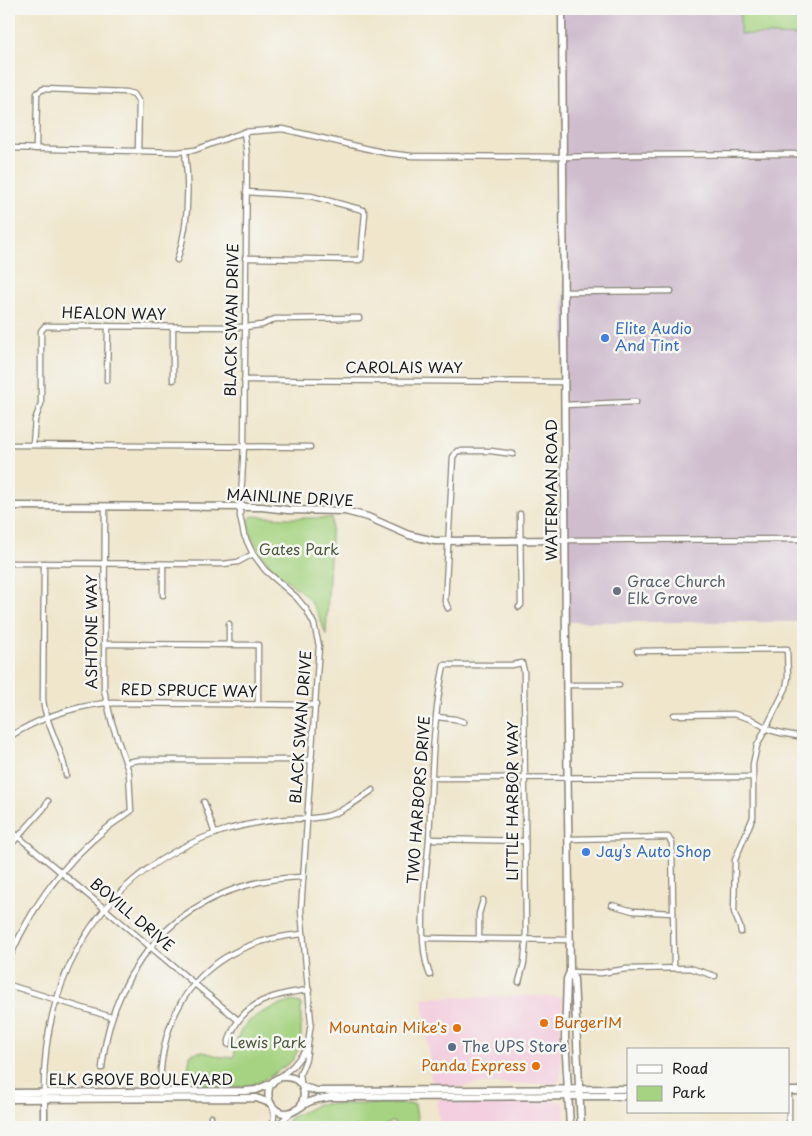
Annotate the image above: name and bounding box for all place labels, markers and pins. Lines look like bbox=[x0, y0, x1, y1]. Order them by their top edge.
place label: Elite Audio And Tint bbox=[615, 316, 692, 356]
marker: Elite Audio And Tint bbox=[599, 332, 611, 344]
place label: Grace Church Elk Grove bbox=[627, 569, 726, 609]
marker: Grace Church Elk Grove bbox=[611, 585, 623, 597]
place label: Jay’s Auto Shop bbox=[596, 839, 711, 862]
marker: Jay’s Auto Shop bbox=[580, 846, 592, 858]
place label: BurgerIM bbox=[554, 1010, 622, 1033]
place label: Mountain Mike's bbox=[329, 1015, 447, 1038]
marker: BurgerIM bbox=[538, 1017, 550, 1029]
marker: Mountain Mike's bbox=[451, 1022, 463, 1034]
place label: The UPS Store bbox=[462, 1034, 567, 1057]
marker: The UPS Store bbox=[446, 1041, 458, 1053]
place label: Panda Express bbox=[421, 1053, 526, 1076]
marker: Panda Express bbox=[530, 1060, 542, 1072]

